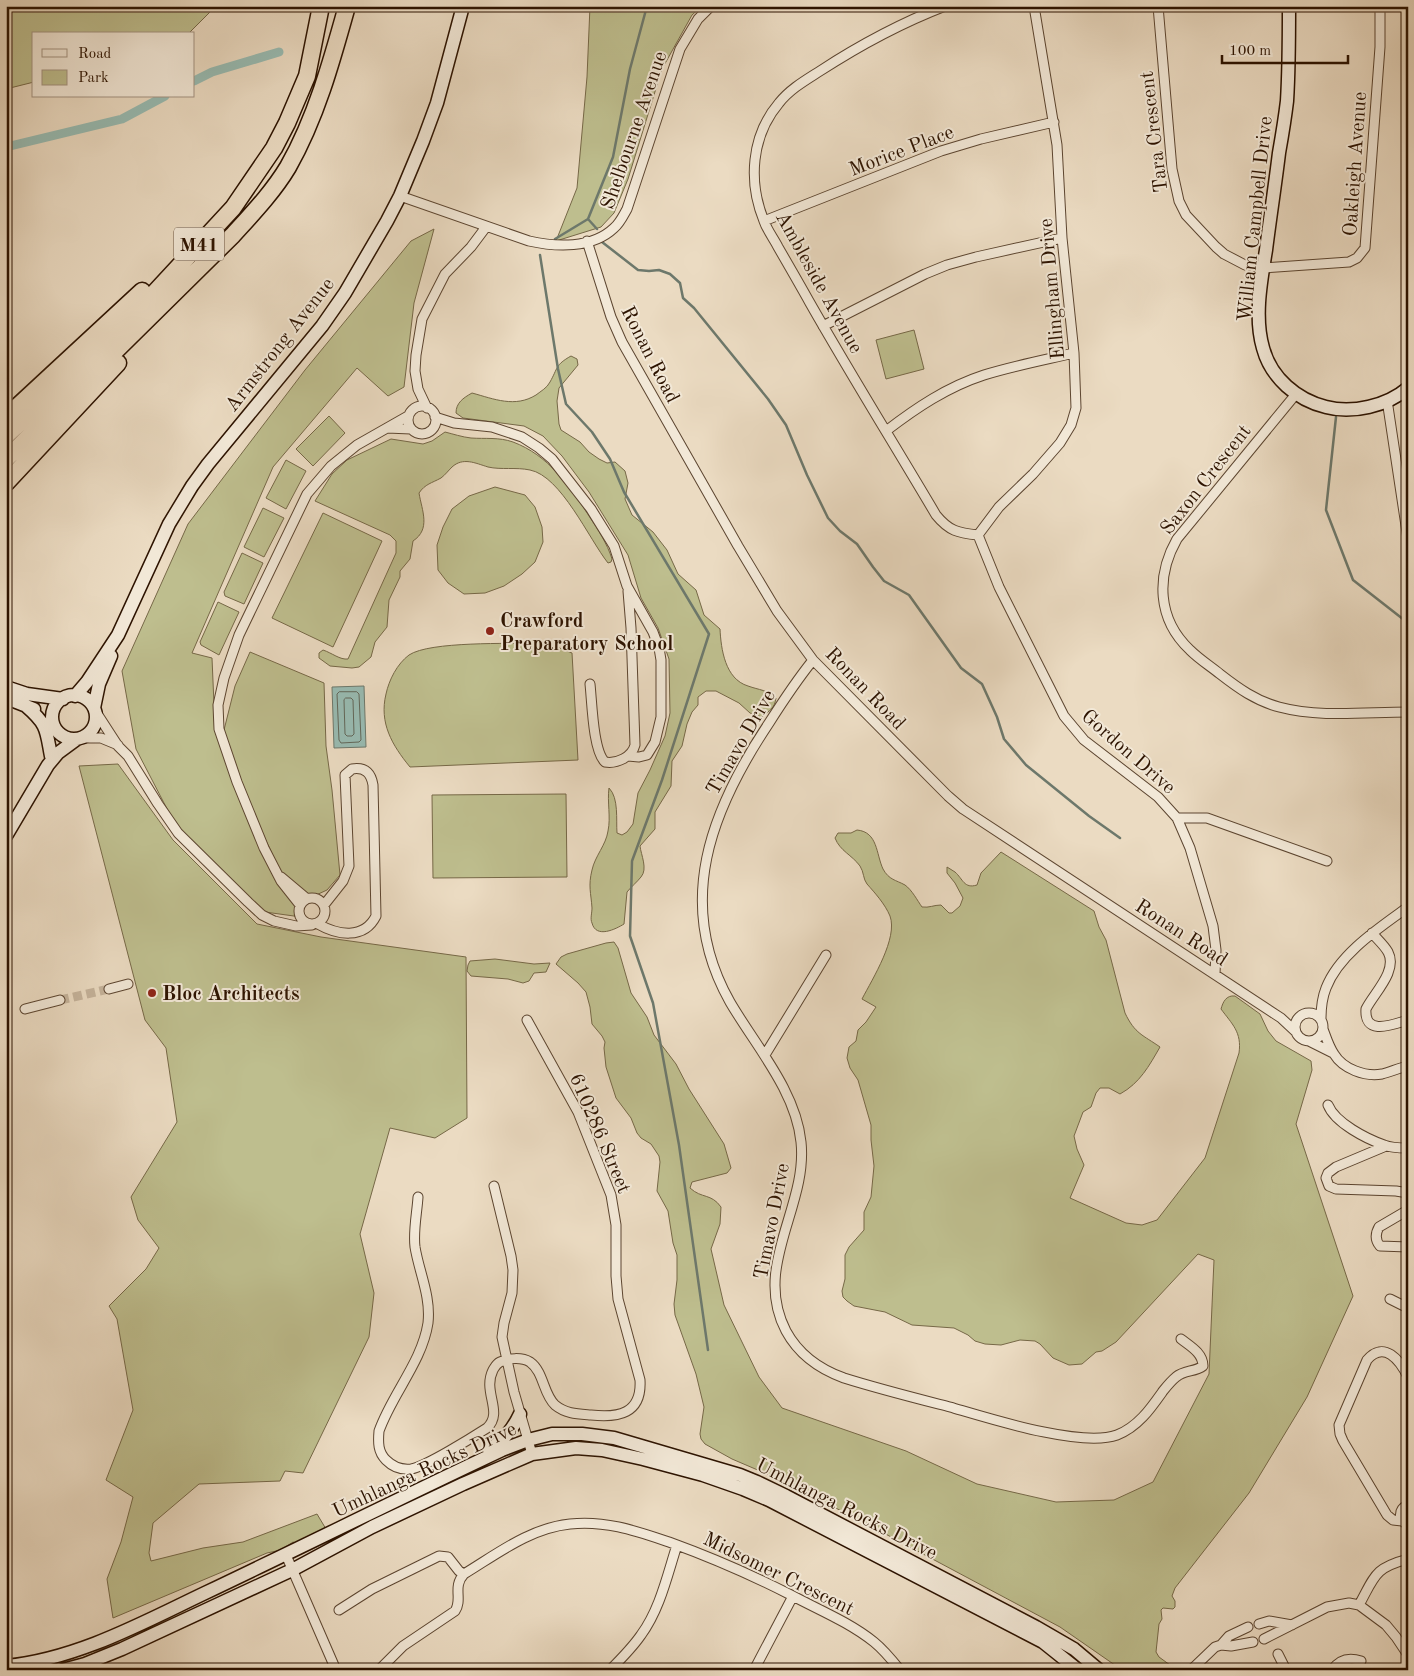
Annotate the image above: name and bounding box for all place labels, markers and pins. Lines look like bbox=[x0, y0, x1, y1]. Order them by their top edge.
place label: Crawford Preparatory School bbox=[500, 612, 673, 655]
marker: Crawford Preparatory School bbox=[484, 625, 496, 637]
place label: Bloc Architects bbox=[162, 985, 300, 1005]
marker: Bloc Architects bbox=[146, 987, 158, 999]

